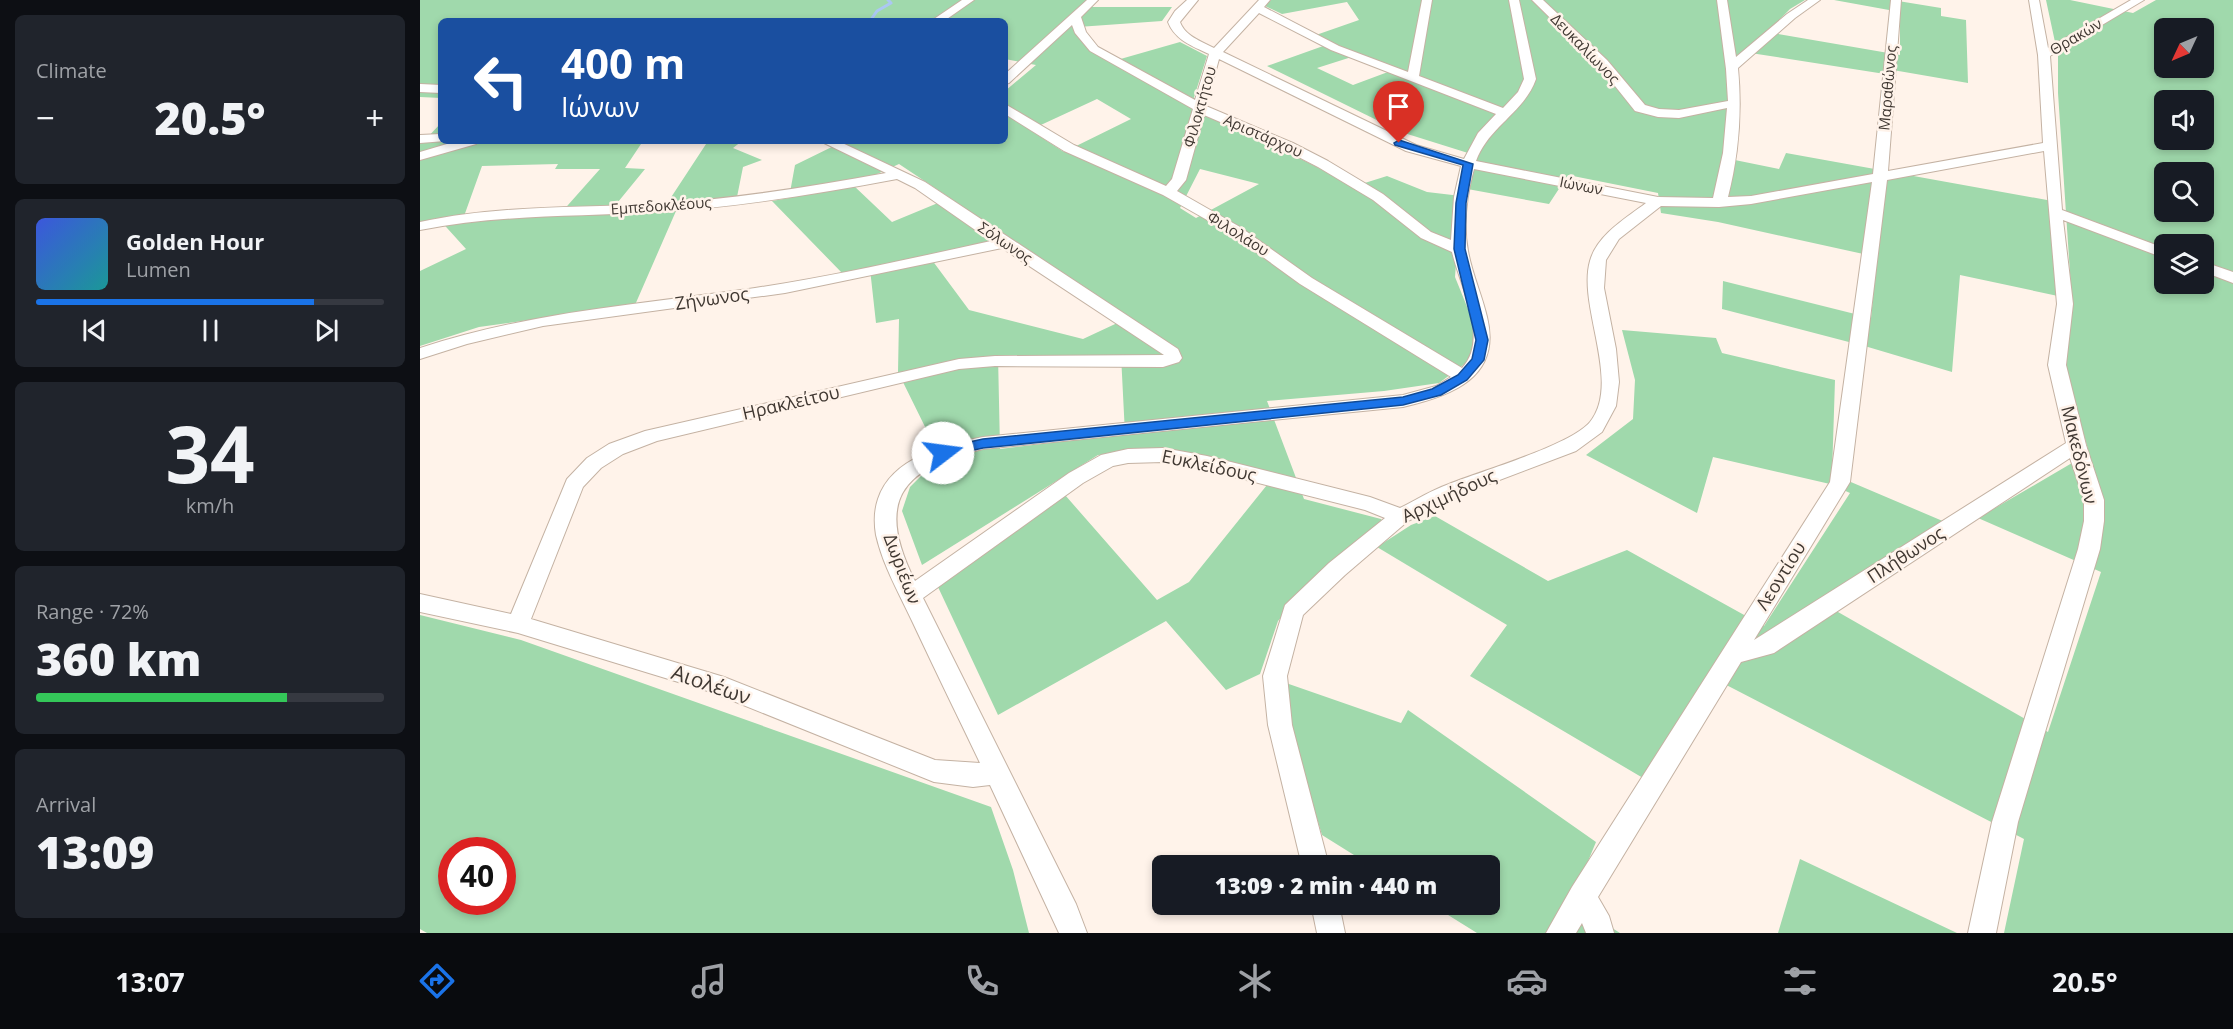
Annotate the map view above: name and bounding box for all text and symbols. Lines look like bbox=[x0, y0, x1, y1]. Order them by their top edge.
street label: Δευκαλίωνος bbox=[1547, 9, 1625, 88]
street label: Θρακών bbox=[2046, 13, 2105, 59]
north arrow bbox=[2154, 18, 2214, 78]
map controls bbox=[2154, 18, 2214, 294]
text: 400 m bbox=[561, 34, 685, 91]
icon: left bbox=[462, 42, 540, 120]
street label: Μαραθώνος bbox=[1873, 44, 1901, 131]
text: Climate bbox=[36, 57, 107, 84]
street label: Φιλοκτήτου bbox=[1178, 64, 1220, 150]
pin bbox=[1373, 81, 1424, 143]
text: 20.5° bbox=[154, 87, 266, 148]
text: Ιώνων bbox=[561, 88, 640, 125]
icon: arrive bbox=[1382, 90, 1415, 123]
button: sound bbox=[2154, 90, 2214, 150]
text: − bbox=[36, 95, 55, 140]
text: + bbox=[365, 95, 384, 140]
street label: Αριστάρχου bbox=[1221, 109, 1306, 161]
button: search bbox=[2154, 162, 2214, 222]
street label: Ιώνων bbox=[1558, 171, 1605, 199]
street label: Εμπεδοκλέους bbox=[610, 192, 712, 219]
street label: Φιλολάου bbox=[1204, 206, 1273, 260]
street label: Σόλωνος bbox=[974, 217, 1037, 268]
text: Golden Hour bbox=[126, 226, 264, 256]
button: layers bbox=[2154, 234, 2214, 294]
text: Lumen bbox=[126, 256, 191, 283]
street label: Ζήνωνος bbox=[673, 281, 751, 315]
icon: previous bbox=[78, 314, 111, 347]
icon: pause bbox=[194, 314, 227, 347]
icon: next bbox=[310, 314, 343, 347]
street label: Ηρακλείτου bbox=[740, 379, 842, 425]
text: 34 bbox=[165, 400, 255, 506]
street label: Μακεδόνων bbox=[2056, 403, 2104, 507]
position arrow bbox=[911, 421, 975, 485]
street label: Ευκλείδους bbox=[1160, 443, 1259, 487]
street label: Αρχιμήδους bbox=[1397, 463, 1500, 527]
text: km/h bbox=[186, 492, 234, 519]
street label: Πλήθωνος bbox=[1862, 520, 1949, 588]
street label: Δωριέων bbox=[879, 530, 927, 608]
street label: Λεοντίου bbox=[1750, 537, 1811, 614]
text: Range · 72% bbox=[36, 598, 149, 625]
text: 360 km bbox=[36, 628, 201, 689]
street label: Αιολέων bbox=[668, 657, 755, 711]
text: Arrival bbox=[36, 791, 96, 818]
text: 13:09 bbox=[36, 821, 154, 882]
speed limit sign: 40 bbox=[438, 837, 516, 915]
text: 13:09 · 2 min · 440 m bbox=[1215, 870, 1437, 900]
icon: directions bbox=[416, 960, 458, 1002]
icon: music bbox=[688, 960, 730, 1002]
icon: phone bbox=[961, 960, 1003, 1002]
icon: climate bbox=[1234, 960, 1276, 1002]
icon: car bbox=[1506, 960, 1548, 1002]
icon: filters bbox=[1779, 960, 1821, 1002]
text: 13:07 bbox=[115, 963, 185, 1000]
text: 20.5° bbox=[2052, 963, 2118, 1000]

